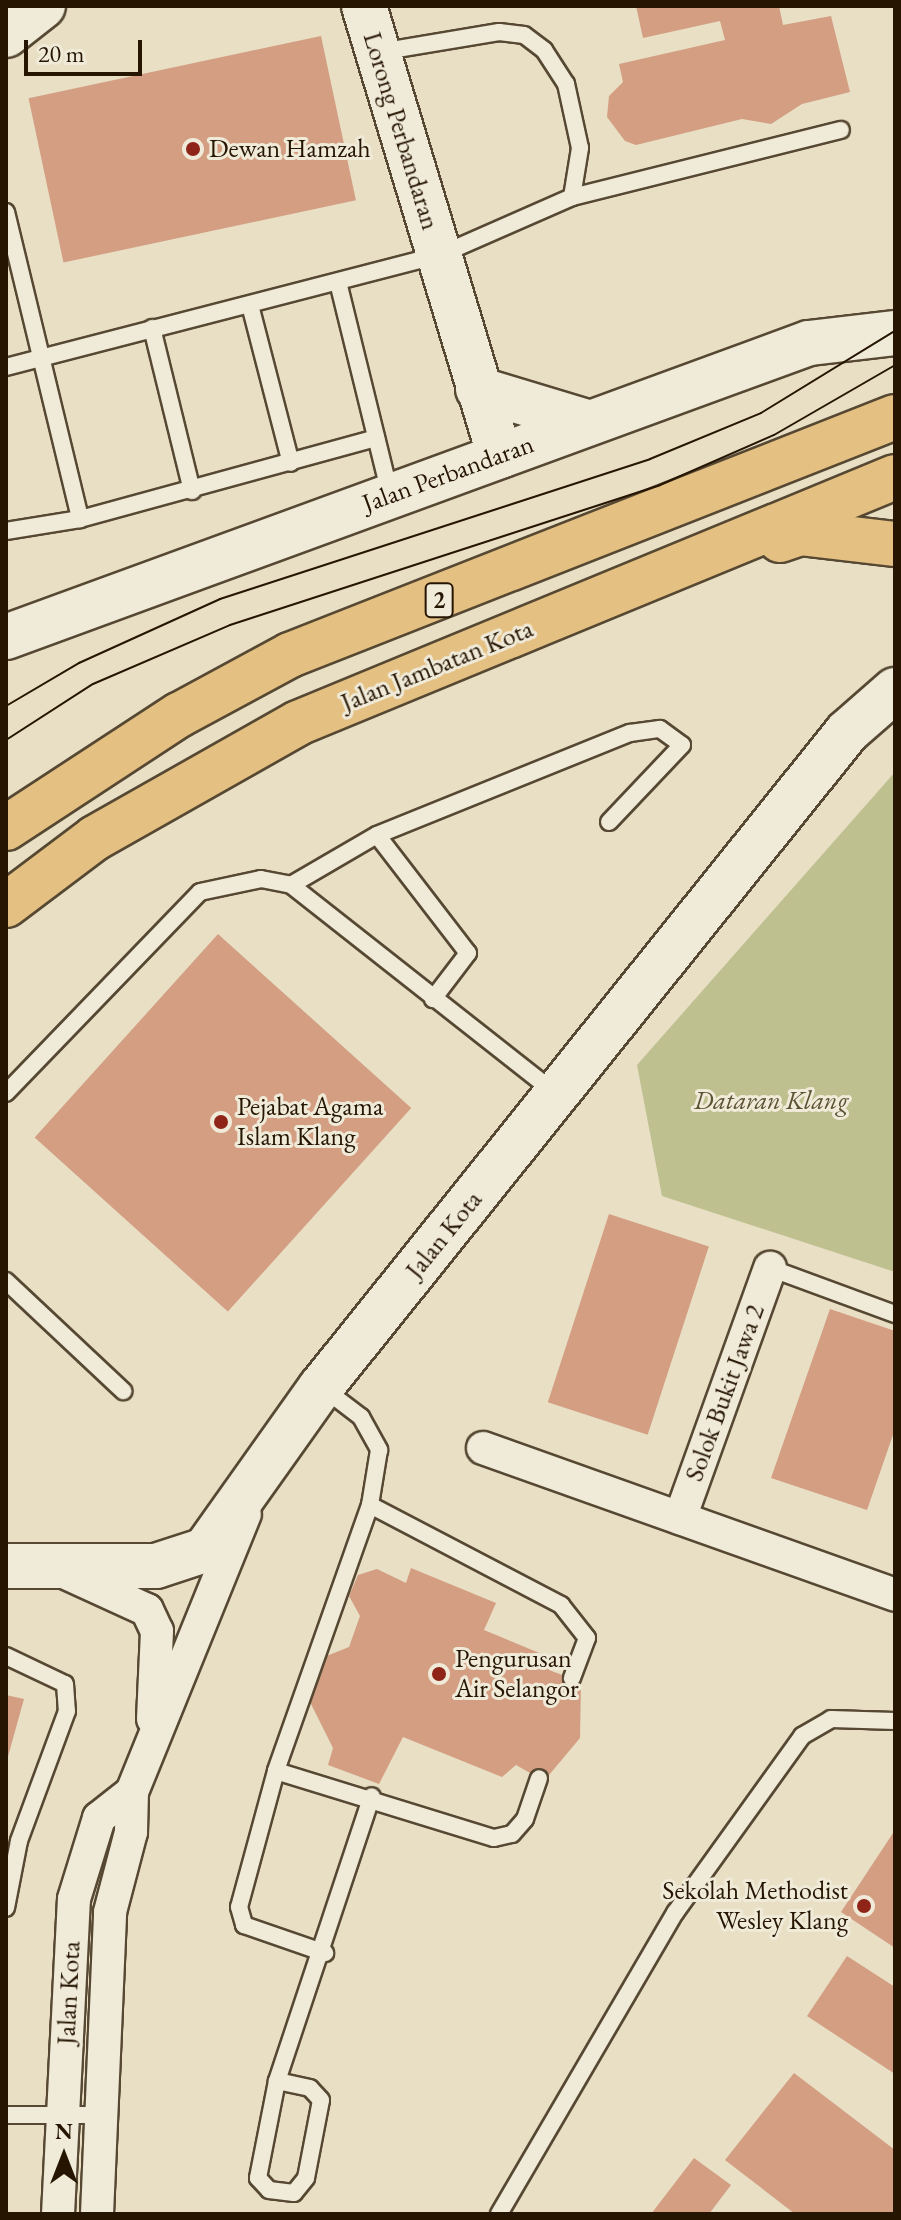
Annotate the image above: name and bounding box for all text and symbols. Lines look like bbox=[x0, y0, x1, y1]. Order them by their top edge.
scale bar bbox=[28, 24, 146, 74]
street label: Lorong Perbandaran bbox=[356, 28, 446, 234]
text: 20 m bbox=[38, 38, 85, 69]
place label: Dewan Hamzah bbox=[209, 133, 371, 165]
marker: Dewan Hamzah bbox=[184, 140, 202, 158]
street label: Jalan Perbandaran bbox=[358, 429, 538, 519]
road number: 2 bbox=[423, 580, 455, 620]
street label: Jalan Jambatan Kota bbox=[337, 613, 537, 719]
park label: Dataran Klang bbox=[694, 1085, 848, 1117]
place label: Pejabat Agama Islam Klang bbox=[237, 1091, 383, 1152]
marker: Pejabat Agama Islam Klang bbox=[212, 1113, 230, 1131]
street label: Jalan Kota bbox=[399, 1185, 489, 1285]
street label: Solok Bukit Jawa 2 bbox=[679, 1300, 771, 1486]
place label: Pengurusan Air Selangor bbox=[455, 1643, 579, 1704]
marker: Pengurusan Air Selangor bbox=[430, 1665, 448, 1683]
place label: Sekolah Methodist Wesley Klang bbox=[662, 1875, 848, 1936]
marker: Sekolah Methodist Wesley Klang bbox=[855, 1897, 873, 1915]
street label: Jalan Kota bbox=[51, 1940, 87, 2046]
north arrow bbox=[24, 2116, 104, 2196]
text: N bbox=[55, 2117, 73, 2146]

